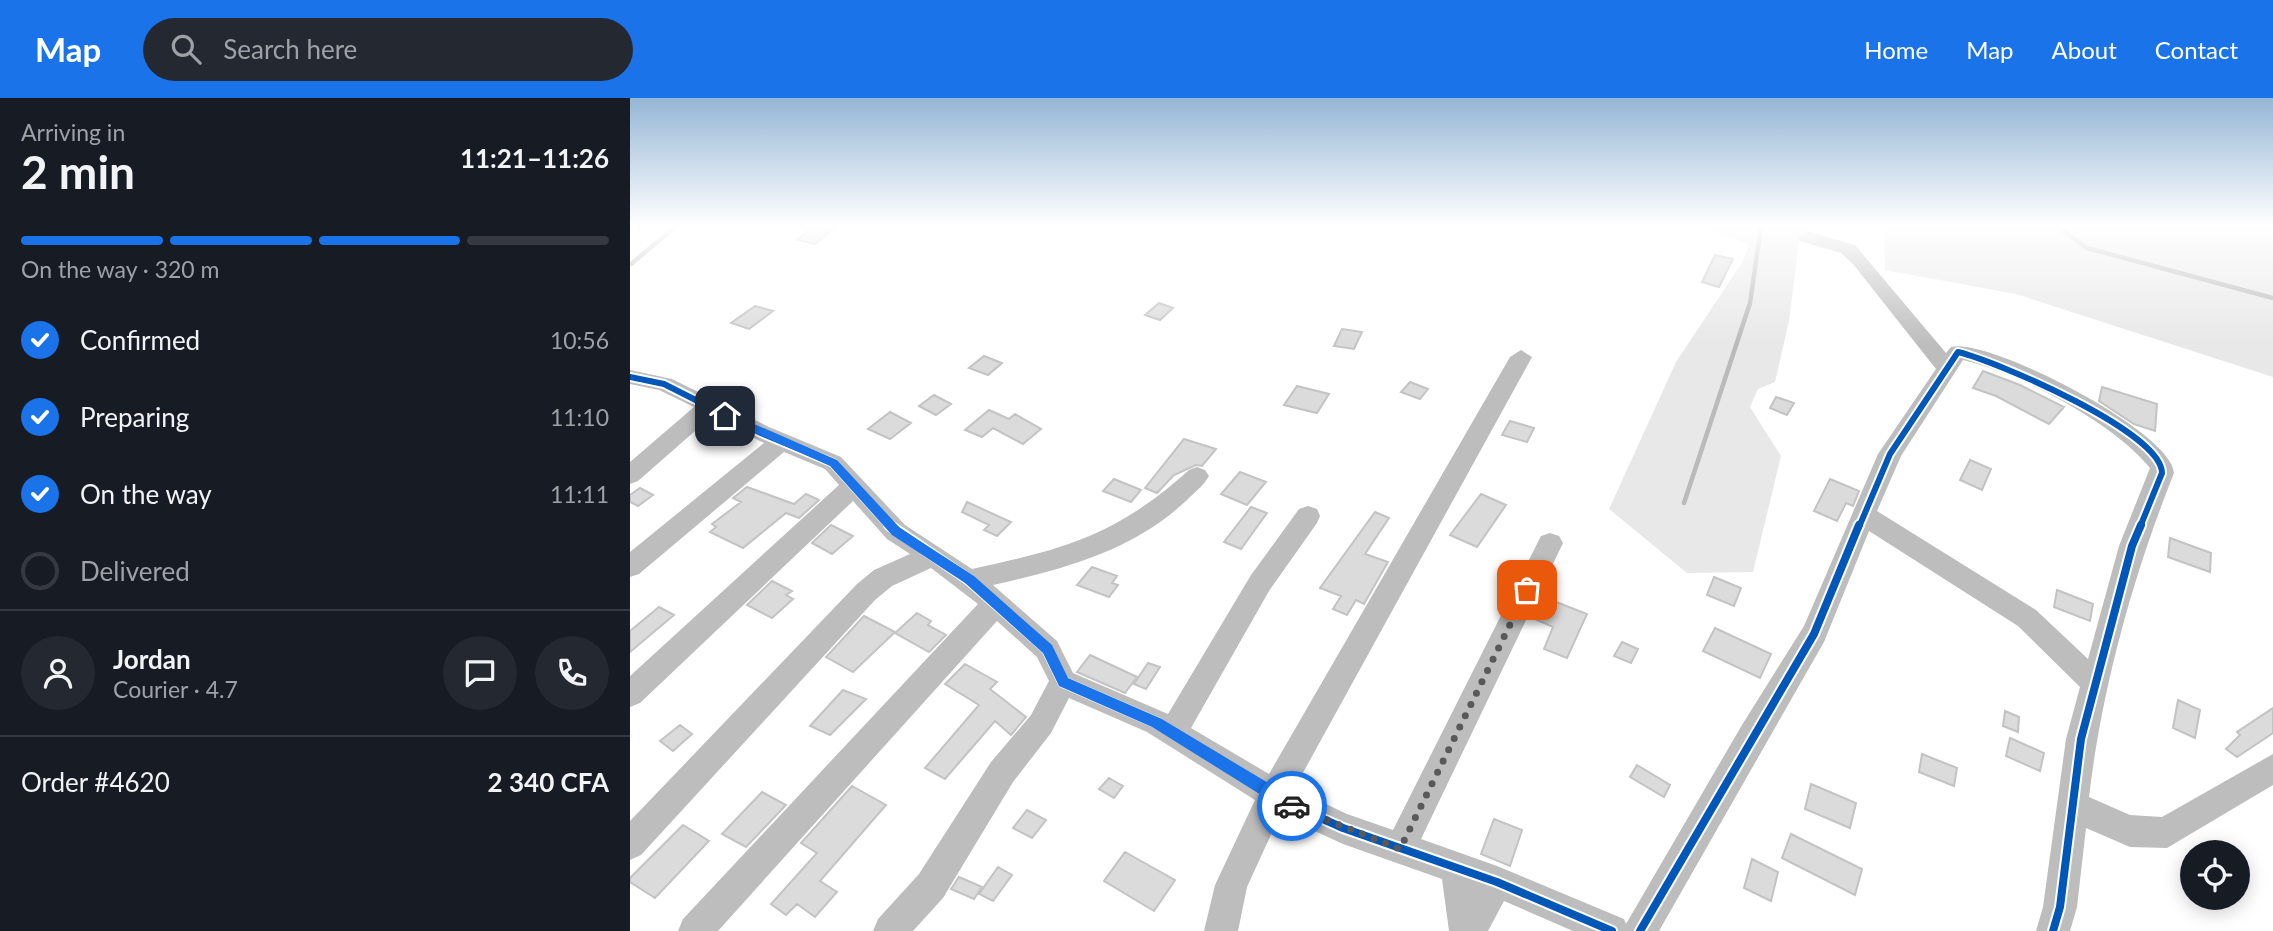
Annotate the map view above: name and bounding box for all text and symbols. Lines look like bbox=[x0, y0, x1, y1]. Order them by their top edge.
search box bbox=[143, 18, 633, 81]
text: Map bbox=[35, 29, 101, 69]
icon: search bbox=[167, 30, 205, 68]
text: Search here bbox=[223, 33, 357, 65]
text: Home bbox=[1864, 35, 1928, 64]
text: Map bbox=[1966, 35, 2014, 64]
text: About bbox=[2052, 35, 2117, 64]
text: Contact bbox=[2155, 35, 2238, 64]
text: Arriving in bbox=[21, 118, 125, 146]
text: 11:21–11:26 bbox=[460, 142, 609, 174]
text: 2 min bbox=[21, 144, 135, 199]
text: On the way · 320 m bbox=[21, 255, 220, 283]
icon: check bbox=[21, 321, 59, 359]
text: Confirmed bbox=[80, 324, 200, 356]
text: 10:56 bbox=[550, 326, 609, 354]
pin bbox=[695, 386, 755, 446]
icon: home bbox=[706, 397, 744, 435]
icon: check bbox=[21, 398, 59, 436]
text: Preparing bbox=[80, 401, 189, 433]
text: 11:10 bbox=[550, 403, 609, 431]
icon: check bbox=[21, 475, 59, 513]
text: On the way bbox=[80, 478, 212, 510]
text: 11:11 bbox=[550, 480, 609, 508]
text: Delivered bbox=[80, 555, 190, 587]
pin bbox=[1497, 560, 1557, 620]
icon: bag bbox=[1508, 571, 1546, 609]
button: person bbox=[21, 636, 95, 710]
button: chat bbox=[443, 636, 517, 710]
button: phone bbox=[535, 636, 609, 710]
text: Jordan bbox=[113, 643, 191, 675]
text: Courier · 4.7 bbox=[113, 675, 238, 703]
text: Order #4620 bbox=[21, 766, 170, 798]
text: 2 340 CFA bbox=[488, 766, 609, 798]
courier bbox=[1257, 771, 1327, 841]
icon: car bbox=[1273, 787, 1311, 825]
map controls bbox=[2180, 840, 2250, 910]
button: locate bbox=[2180, 840, 2250, 910]

